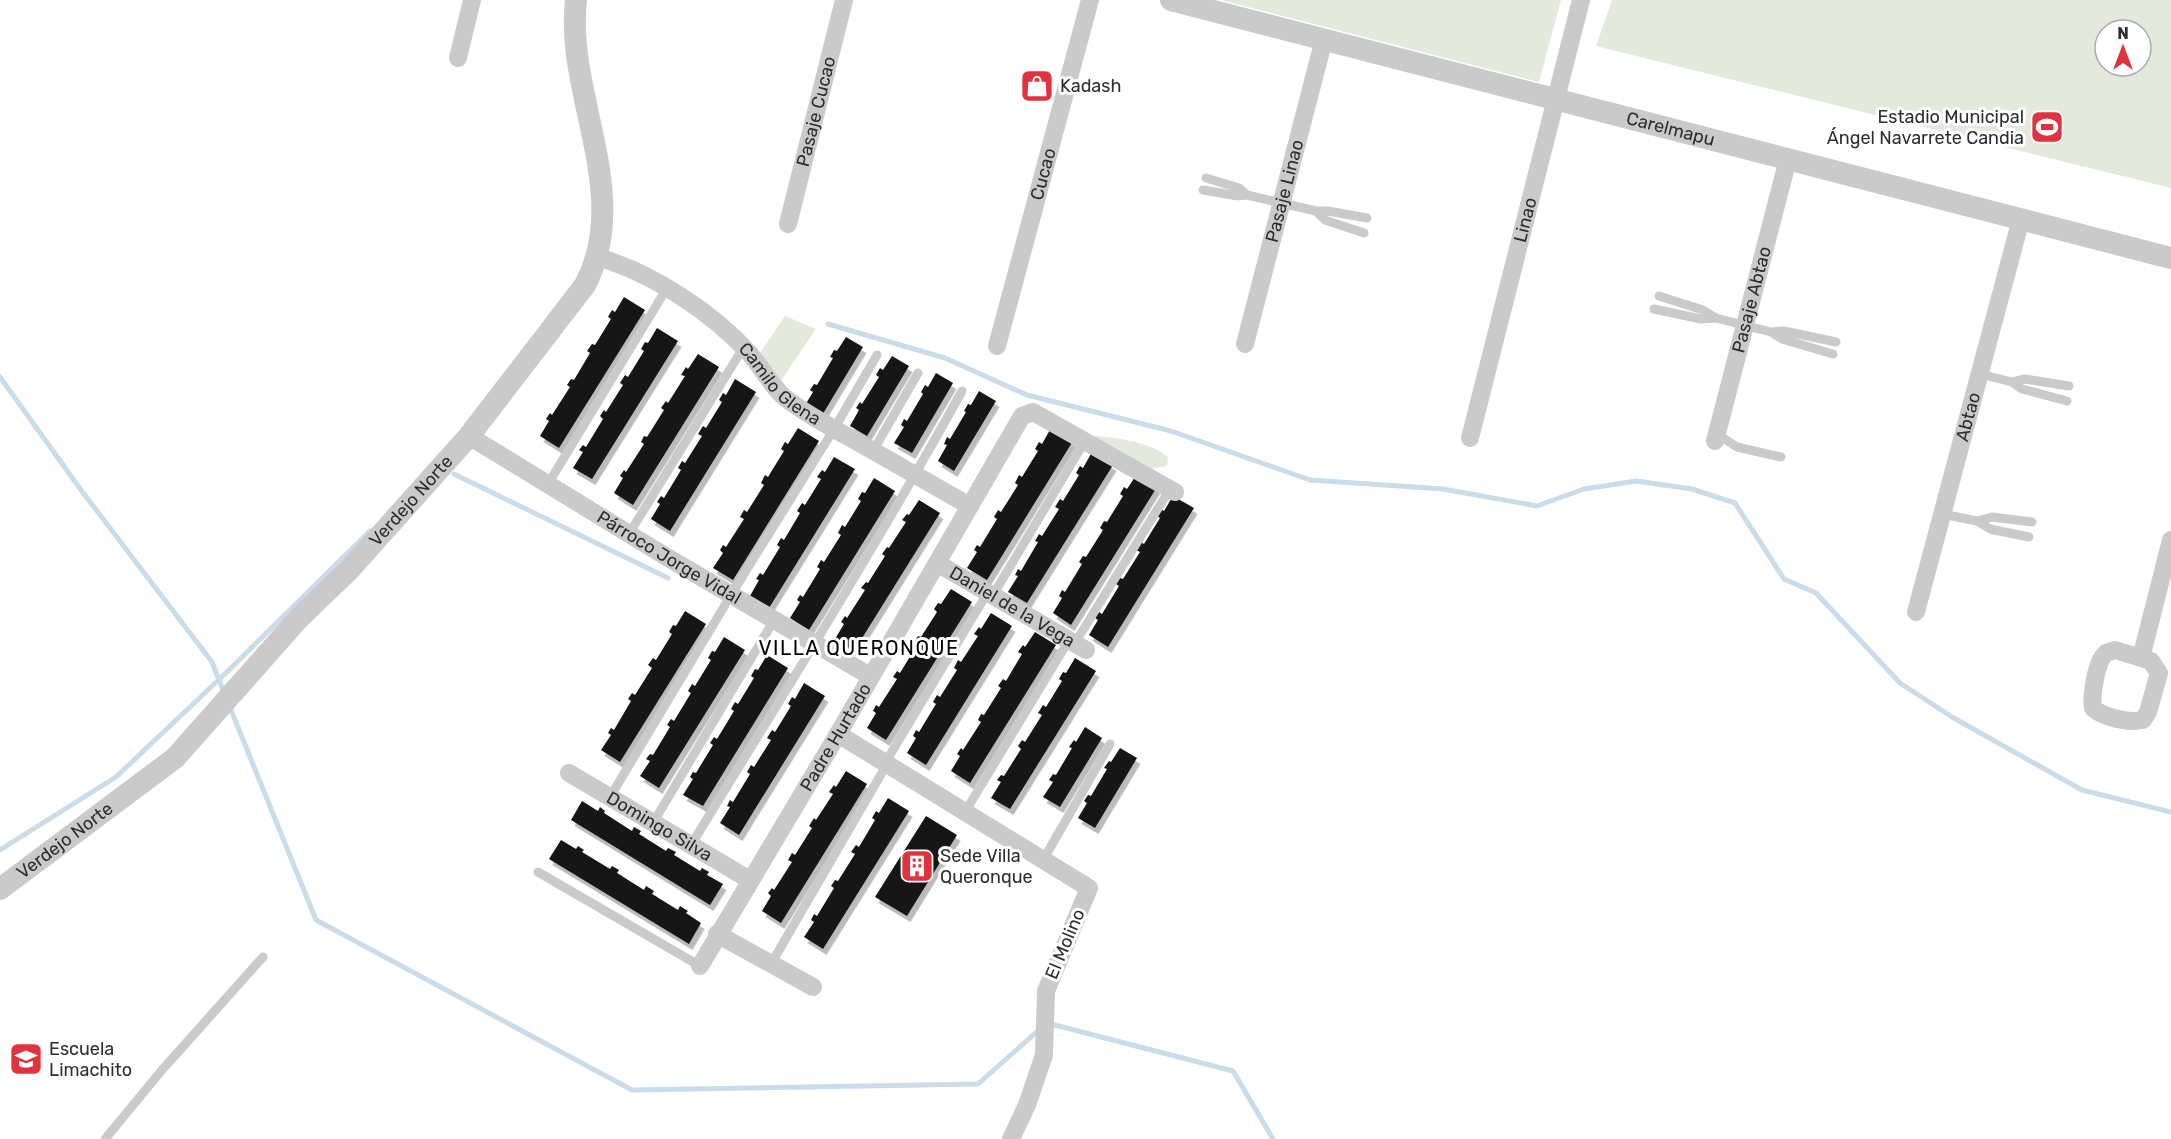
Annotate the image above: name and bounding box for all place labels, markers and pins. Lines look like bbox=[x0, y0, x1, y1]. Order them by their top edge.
shop icon: Kadash bbox=[1019, 68, 1055, 104]
place label: Kadash bbox=[1060, 75, 1121, 97]
place label: Estadio Municipal Ángel Navarrete Candia bbox=[1827, 106, 2024, 149]
sports icon: Estadio Municipal Ángel Navarrete Candia bbox=[2029, 109, 2065, 145]
place label: Sede Villa Queronque bbox=[940, 845, 1033, 888]
building icon: Sede Villa Queronque bbox=[899, 848, 935, 884]
place label: Escuela Limachito bbox=[49, 1038, 132, 1081]
school or university icon: Escuela Limachito bbox=[8, 1041, 44, 1077]

